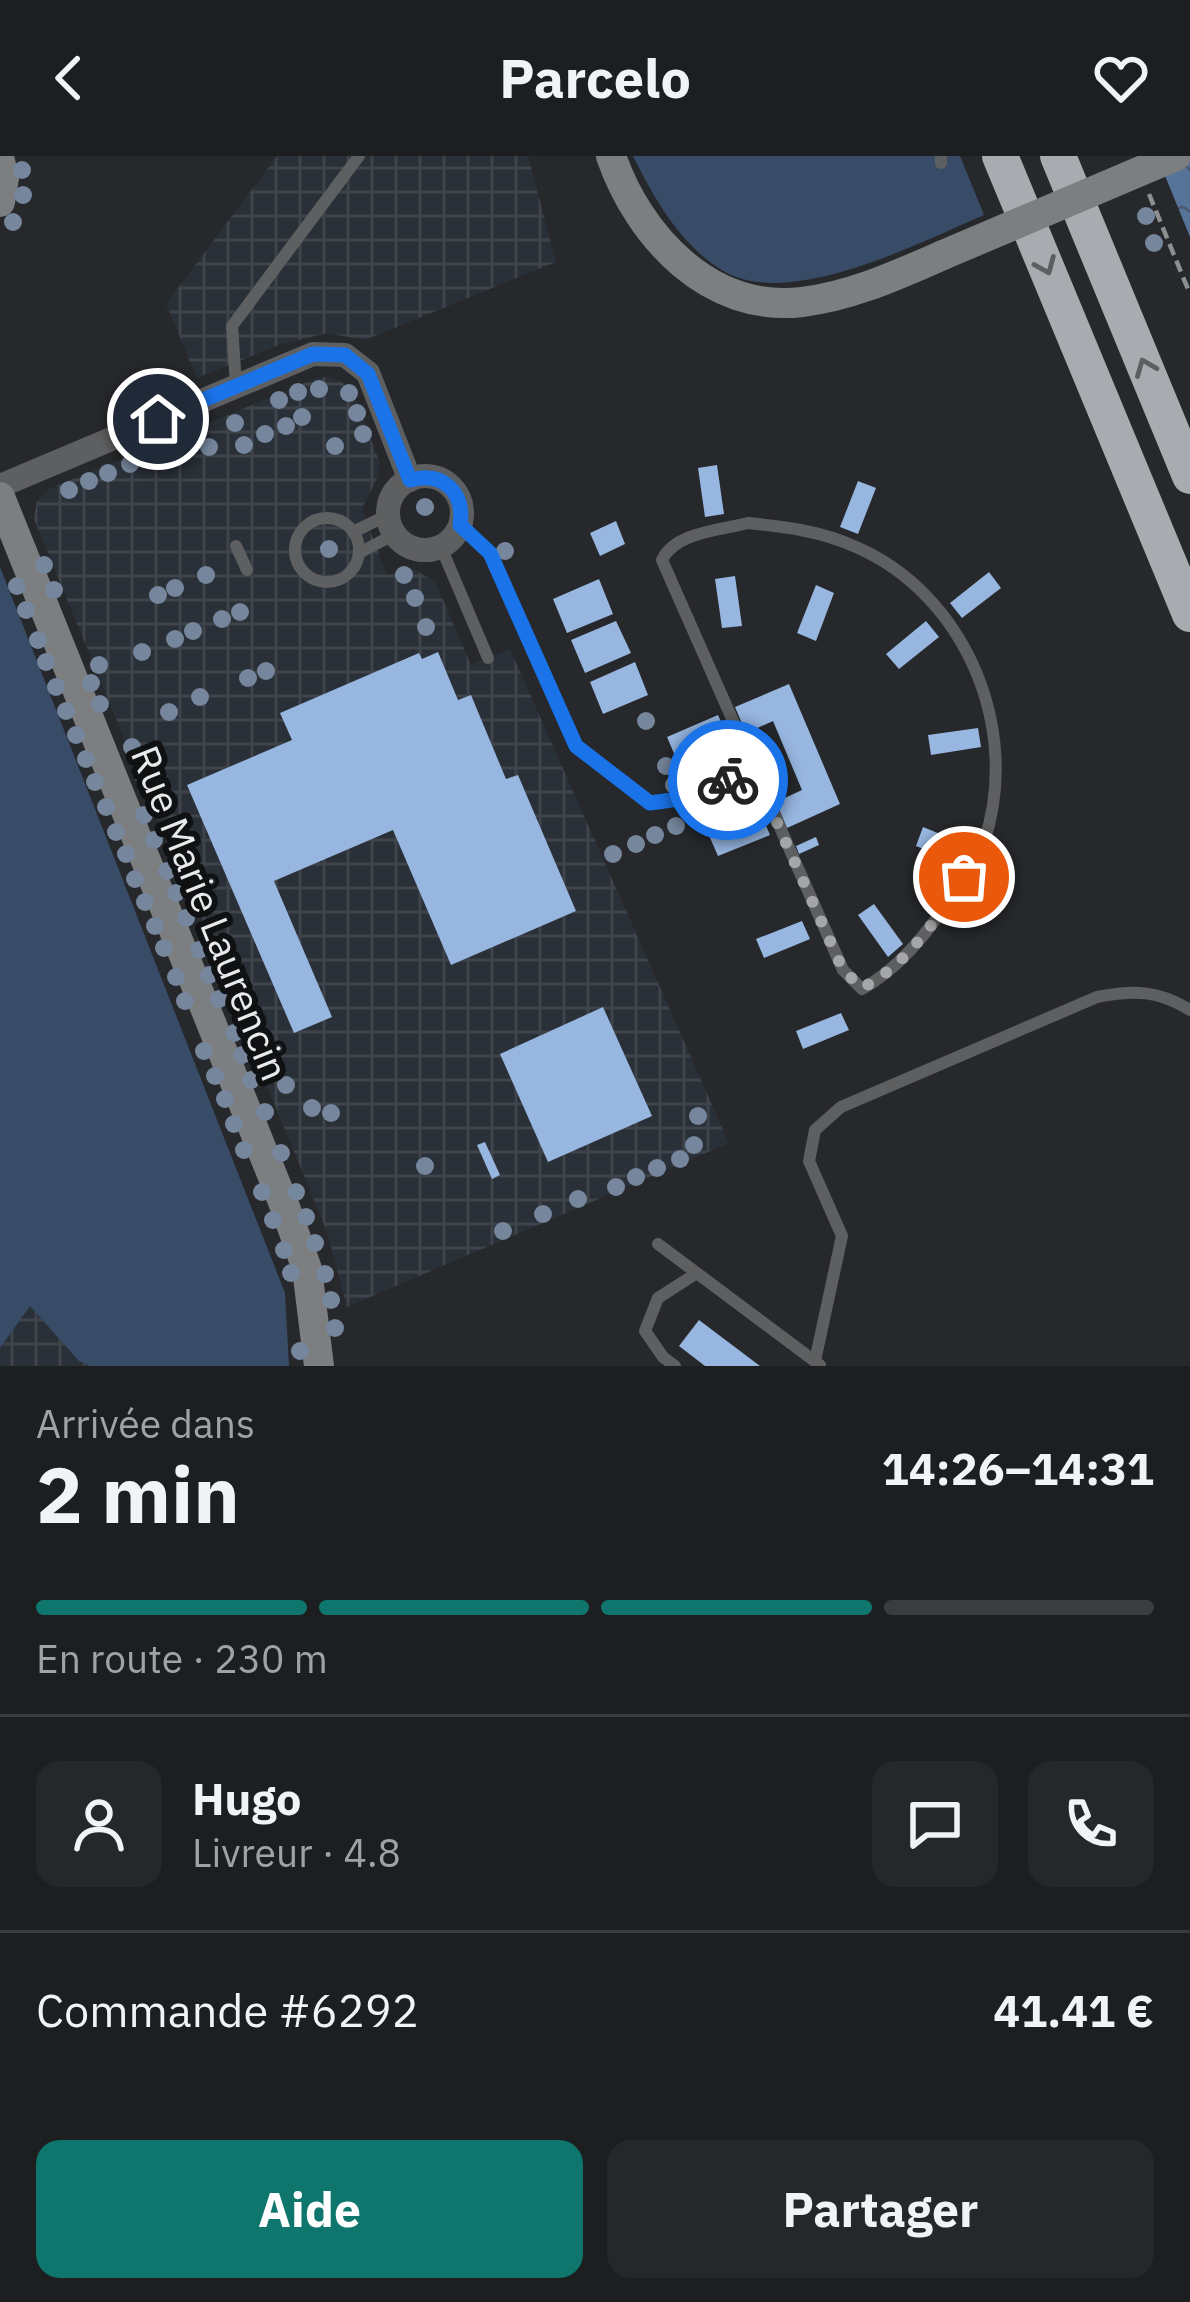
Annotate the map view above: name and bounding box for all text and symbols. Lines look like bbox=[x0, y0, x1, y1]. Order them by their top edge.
text: Parcelo bbox=[499, 43, 691, 113]
icon: back bbox=[36, 45, 102, 111]
icon: heart bbox=[1088, 45, 1154, 111]
one-way arrow bbox=[1032, 255, 1056, 276]
one-way arrow bbox=[1135, 358, 1159, 379]
pin bbox=[107, 368, 209, 470]
icon: home bbox=[125, 386, 191, 452]
courier bbox=[668, 720, 788, 840]
street label: Rue Marie Laurencin bbox=[120, 738, 301, 1088]
icon: bike bbox=[695, 747, 761, 813]
pin bbox=[913, 826, 1015, 928]
icon: bag bbox=[931, 844, 997, 910]
text: Arrivée dans bbox=[36, 1398, 255, 1449]
text: 14:26–14:31 bbox=[882, 1439, 1154, 1497]
text: 2 min bbox=[36, 1443, 240, 1544]
text: En route · 230 m bbox=[36, 1633, 328, 1684]
button: person bbox=[36, 1761, 162, 1887]
button: chat bbox=[872, 1761, 998, 1887]
button: phone bbox=[1028, 1761, 1154, 1887]
text: Hugo bbox=[192, 1769, 301, 1827]
text: Livreur · 4.8 bbox=[192, 1827, 401, 1878]
text: Commande #6292 bbox=[36, 1981, 419, 2039]
text: 41.41 € bbox=[993, 1981, 1154, 2039]
button: Aide bbox=[36, 2140, 583, 2278]
button: Partager bbox=[607, 2140, 1154, 2278]

